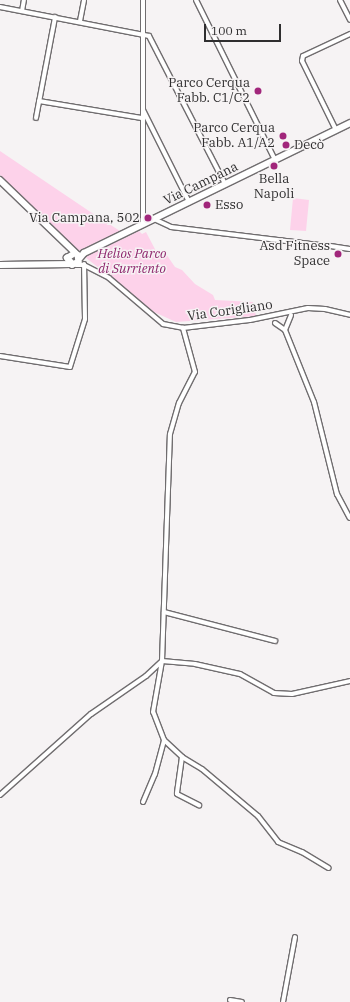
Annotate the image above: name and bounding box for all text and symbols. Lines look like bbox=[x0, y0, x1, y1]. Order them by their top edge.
scale bar bbox=[206, 16, 283, 42]
text: 100 m bbox=[211, 23, 247, 38]
place label: Parco Cerqua Fabb. C1/C2 bbox=[168, 76, 250, 107]
marker: Parco Cerqua Fabb. C1/C2 bbox=[253, 86, 263, 96]
place label: Parco Cerqua Fabb. A1/A2 bbox=[193, 121, 275, 152]
marker: Parco Cerqua Fabb. A1/A2 bbox=[278, 131, 288, 141]
place label: Decò bbox=[294, 137, 324, 153]
marker: Decò bbox=[281, 140, 291, 150]
street label: Via Campana bbox=[161, 159, 241, 209]
marker: Bella Napoli bbox=[269, 161, 279, 171]
place label: Bella Napoli bbox=[254, 172, 294, 203]
place label: Esso bbox=[215, 197, 243, 213]
marker: Esso bbox=[202, 200, 212, 210]
place label: Via Campana, 502 bbox=[29, 210, 140, 226]
marker: Via Campana, 502 bbox=[143, 213, 153, 223]
place label: Asd Fitness Space bbox=[259, 239, 330, 270]
park label: Helios Parco di Surriento bbox=[98, 247, 166, 278]
marker: Asd Fitness Space bbox=[333, 249, 343, 259]
street label: Via Corigliano bbox=[186, 297, 274, 325]

